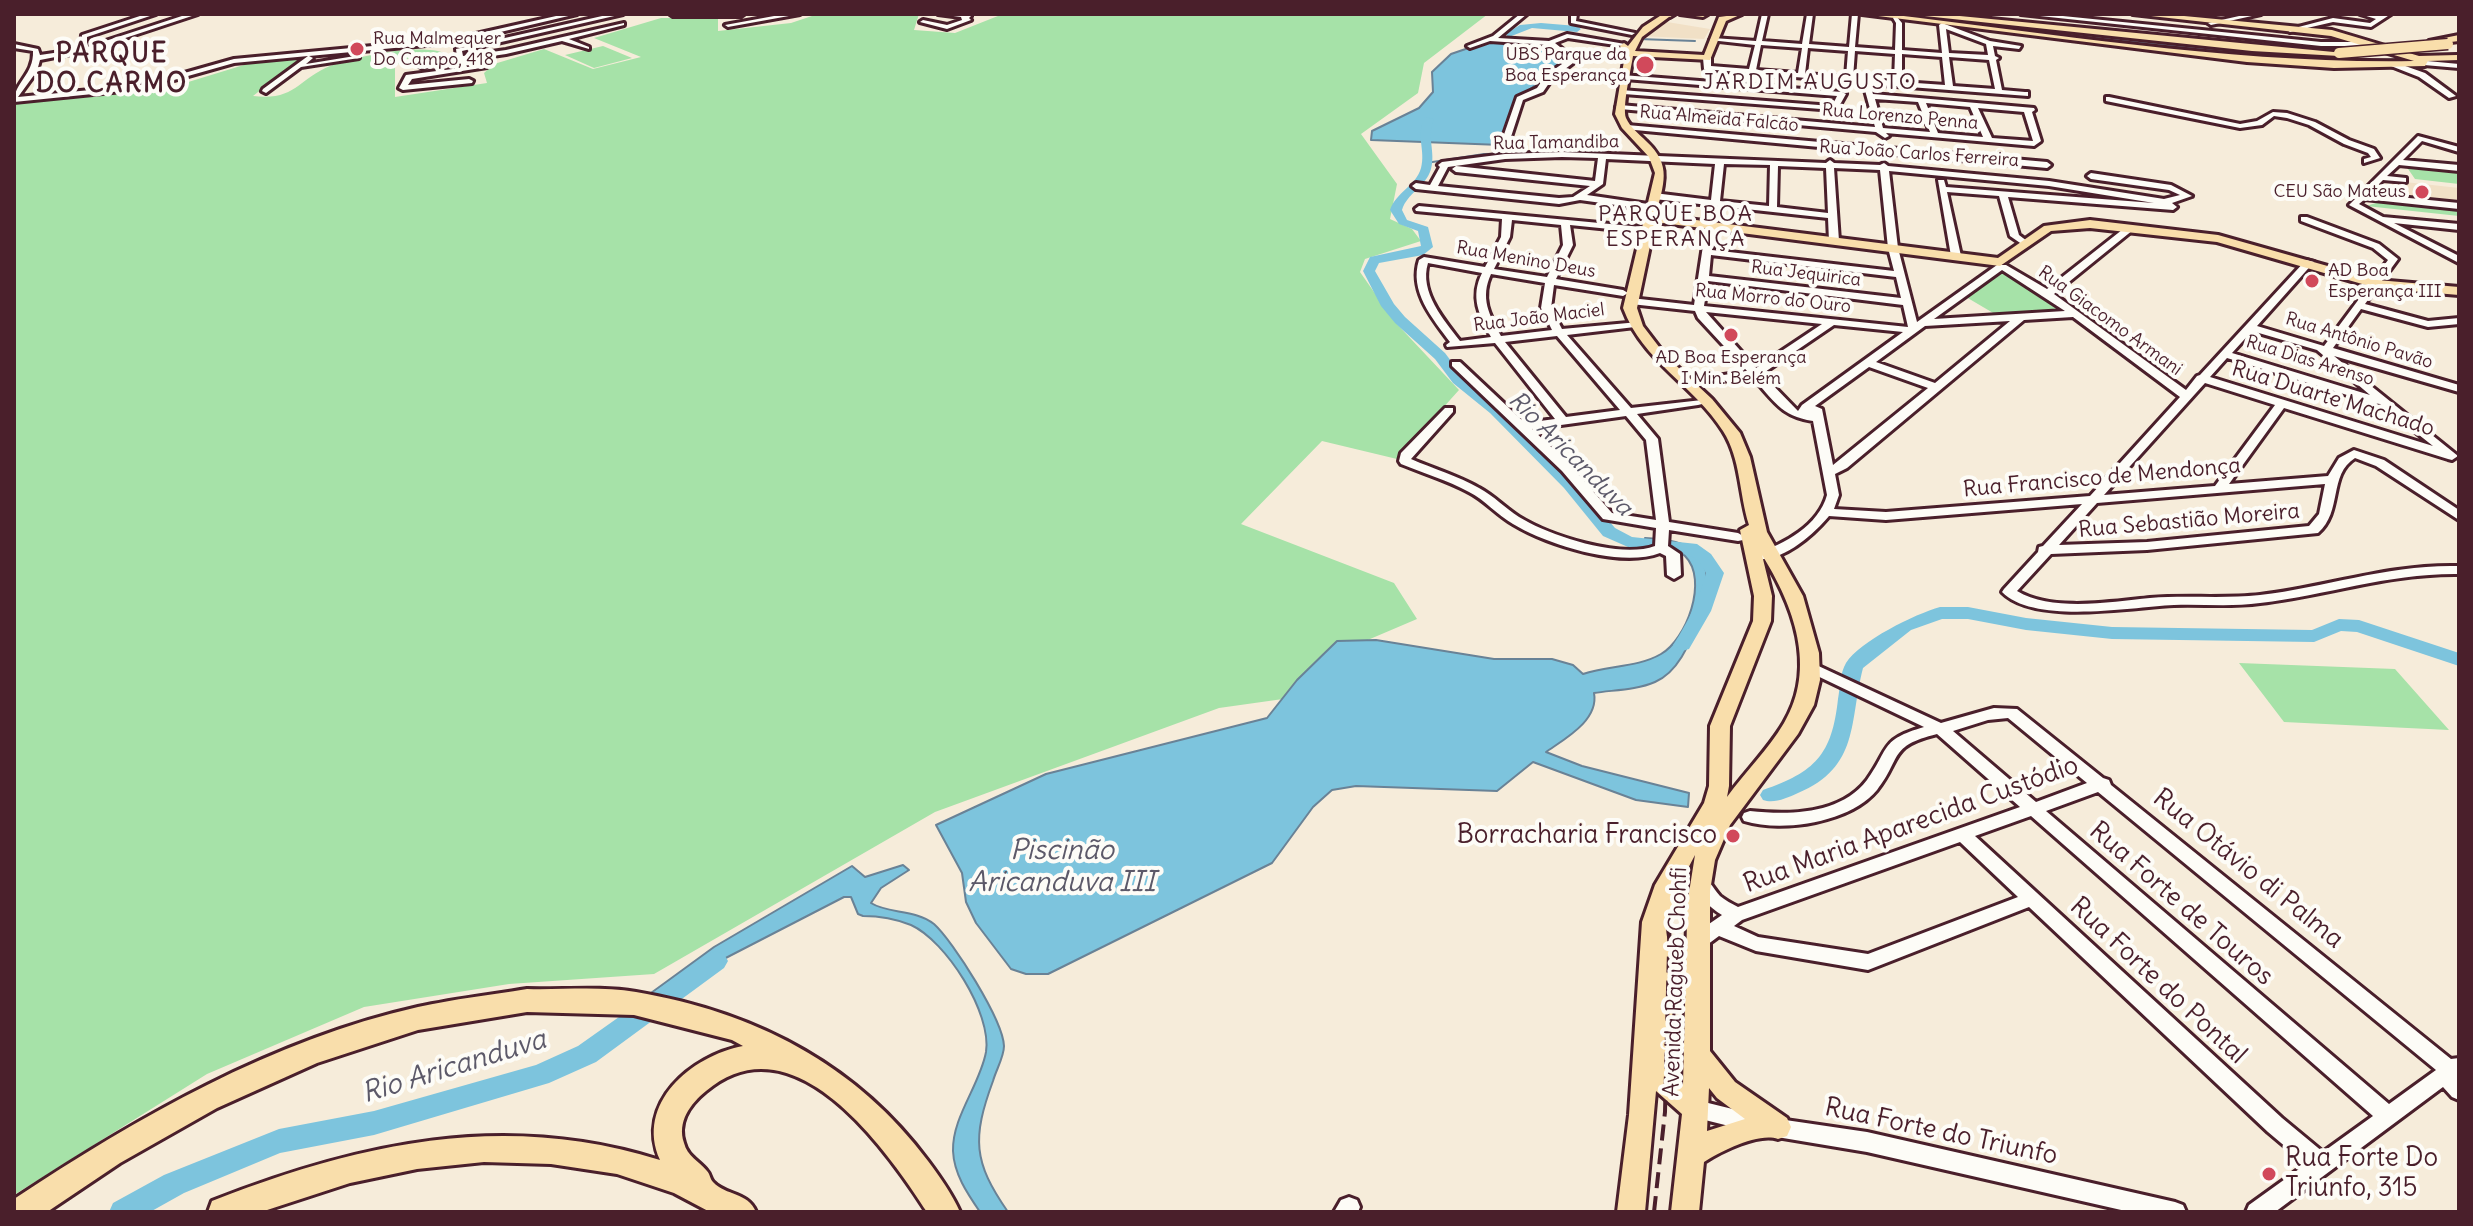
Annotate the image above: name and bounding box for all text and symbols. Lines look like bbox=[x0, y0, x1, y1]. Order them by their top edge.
place label: Rua Malmequer Do Campo, 418 bbox=[373, 28, 501, 70]
district label: PARQUE DO CARMO bbox=[36, 39, 188, 100]
marker: Rua Malmequer Do Campo, 418 bbox=[348, 40, 366, 58]
place label: UBS Parque da Boa Esperança bbox=[1505, 44, 1627, 86]
marker: UBS Parque da Boa Esperança bbox=[1634, 54, 1656, 76]
district label: JARDIM AUGUSTO bbox=[1702, 70, 1918, 96]
street label: Rua Lorenzo Penna bbox=[1821, 99, 1979, 135]
street label: Rua Almeida Falcão bbox=[1639, 101, 1799, 137]
street label: Rua Tamandiba bbox=[1493, 131, 1619, 155]
street label: Rua João Carlos Ferreira bbox=[1818, 136, 2020, 172]
place label: CEU São Mateus bbox=[2274, 181, 2406, 203]
marker: CEU São Mateus bbox=[2413, 183, 2431, 201]
district label: PARQUE BOA ESPERANÇA bbox=[1598, 202, 1754, 254]
street label: Rua Menino Deus bbox=[1455, 237, 1597, 283]
street label: Rua Jequirica bbox=[1750, 257, 1862, 291]
place label: AD Boa Esperança III bbox=[2328, 260, 2442, 302]
street label: Rua Giacomo Armani bbox=[2034, 262, 2186, 380]
marker: AD Boa Esperança III bbox=[2303, 272, 2321, 290]
street label: Rua Morro do Ouro bbox=[1694, 280, 1852, 318]
street label: Rua João Maciel bbox=[1472, 299, 1606, 337]
street label: Rua Antônio Pavão bbox=[2283, 308, 2435, 374]
marker: AD Boa Esperança I Min. Belém bbox=[1722, 326, 1740, 344]
street label: Rua Dias Arenso bbox=[2243, 331, 2377, 391]
place label: AD Boa Esperança I Min. Belém bbox=[1656, 347, 1806, 390]
street label: Rua Duarte Machado bbox=[2229, 356, 2437, 442]
water label: Rio Aricanduva bbox=[1502, 386, 1638, 522]
street label: Rua Francisco de Mendonça bbox=[1962, 453, 2242, 503]
street label: Rua Sebastião Moreira bbox=[2077, 498, 2301, 544]
street label: Rua Maria Aparecida Custódio bbox=[1739, 750, 2083, 900]
street label: Rua Otávio di Palma bbox=[2146, 783, 2350, 955]
street label: Rua Forte de Touros bbox=[2083, 816, 2279, 992]
place label: Borracharia Francisco bbox=[1457, 820, 1717, 852]
marker: Borracharia Francisco bbox=[1724, 827, 1742, 845]
water label: Piscinão Aricanduva III bbox=[968, 834, 1156, 900]
street label: Avenida Ragueb Chohfi bbox=[1659, 867, 1693, 1097]
street label: Rua Forte do Pontal bbox=[2063, 891, 2253, 1071]
water label: Rio Aricanduva bbox=[358, 1023, 550, 1111]
street label: Rua Forte do Triunfo bbox=[1822, 1092, 2060, 1172]
place label: Rua Forte Do Triunfo, 315 bbox=[2285, 1143, 2438, 1204]
marker: Rua Forte Do Triunfo, 315 bbox=[2260, 1165, 2278, 1183]

